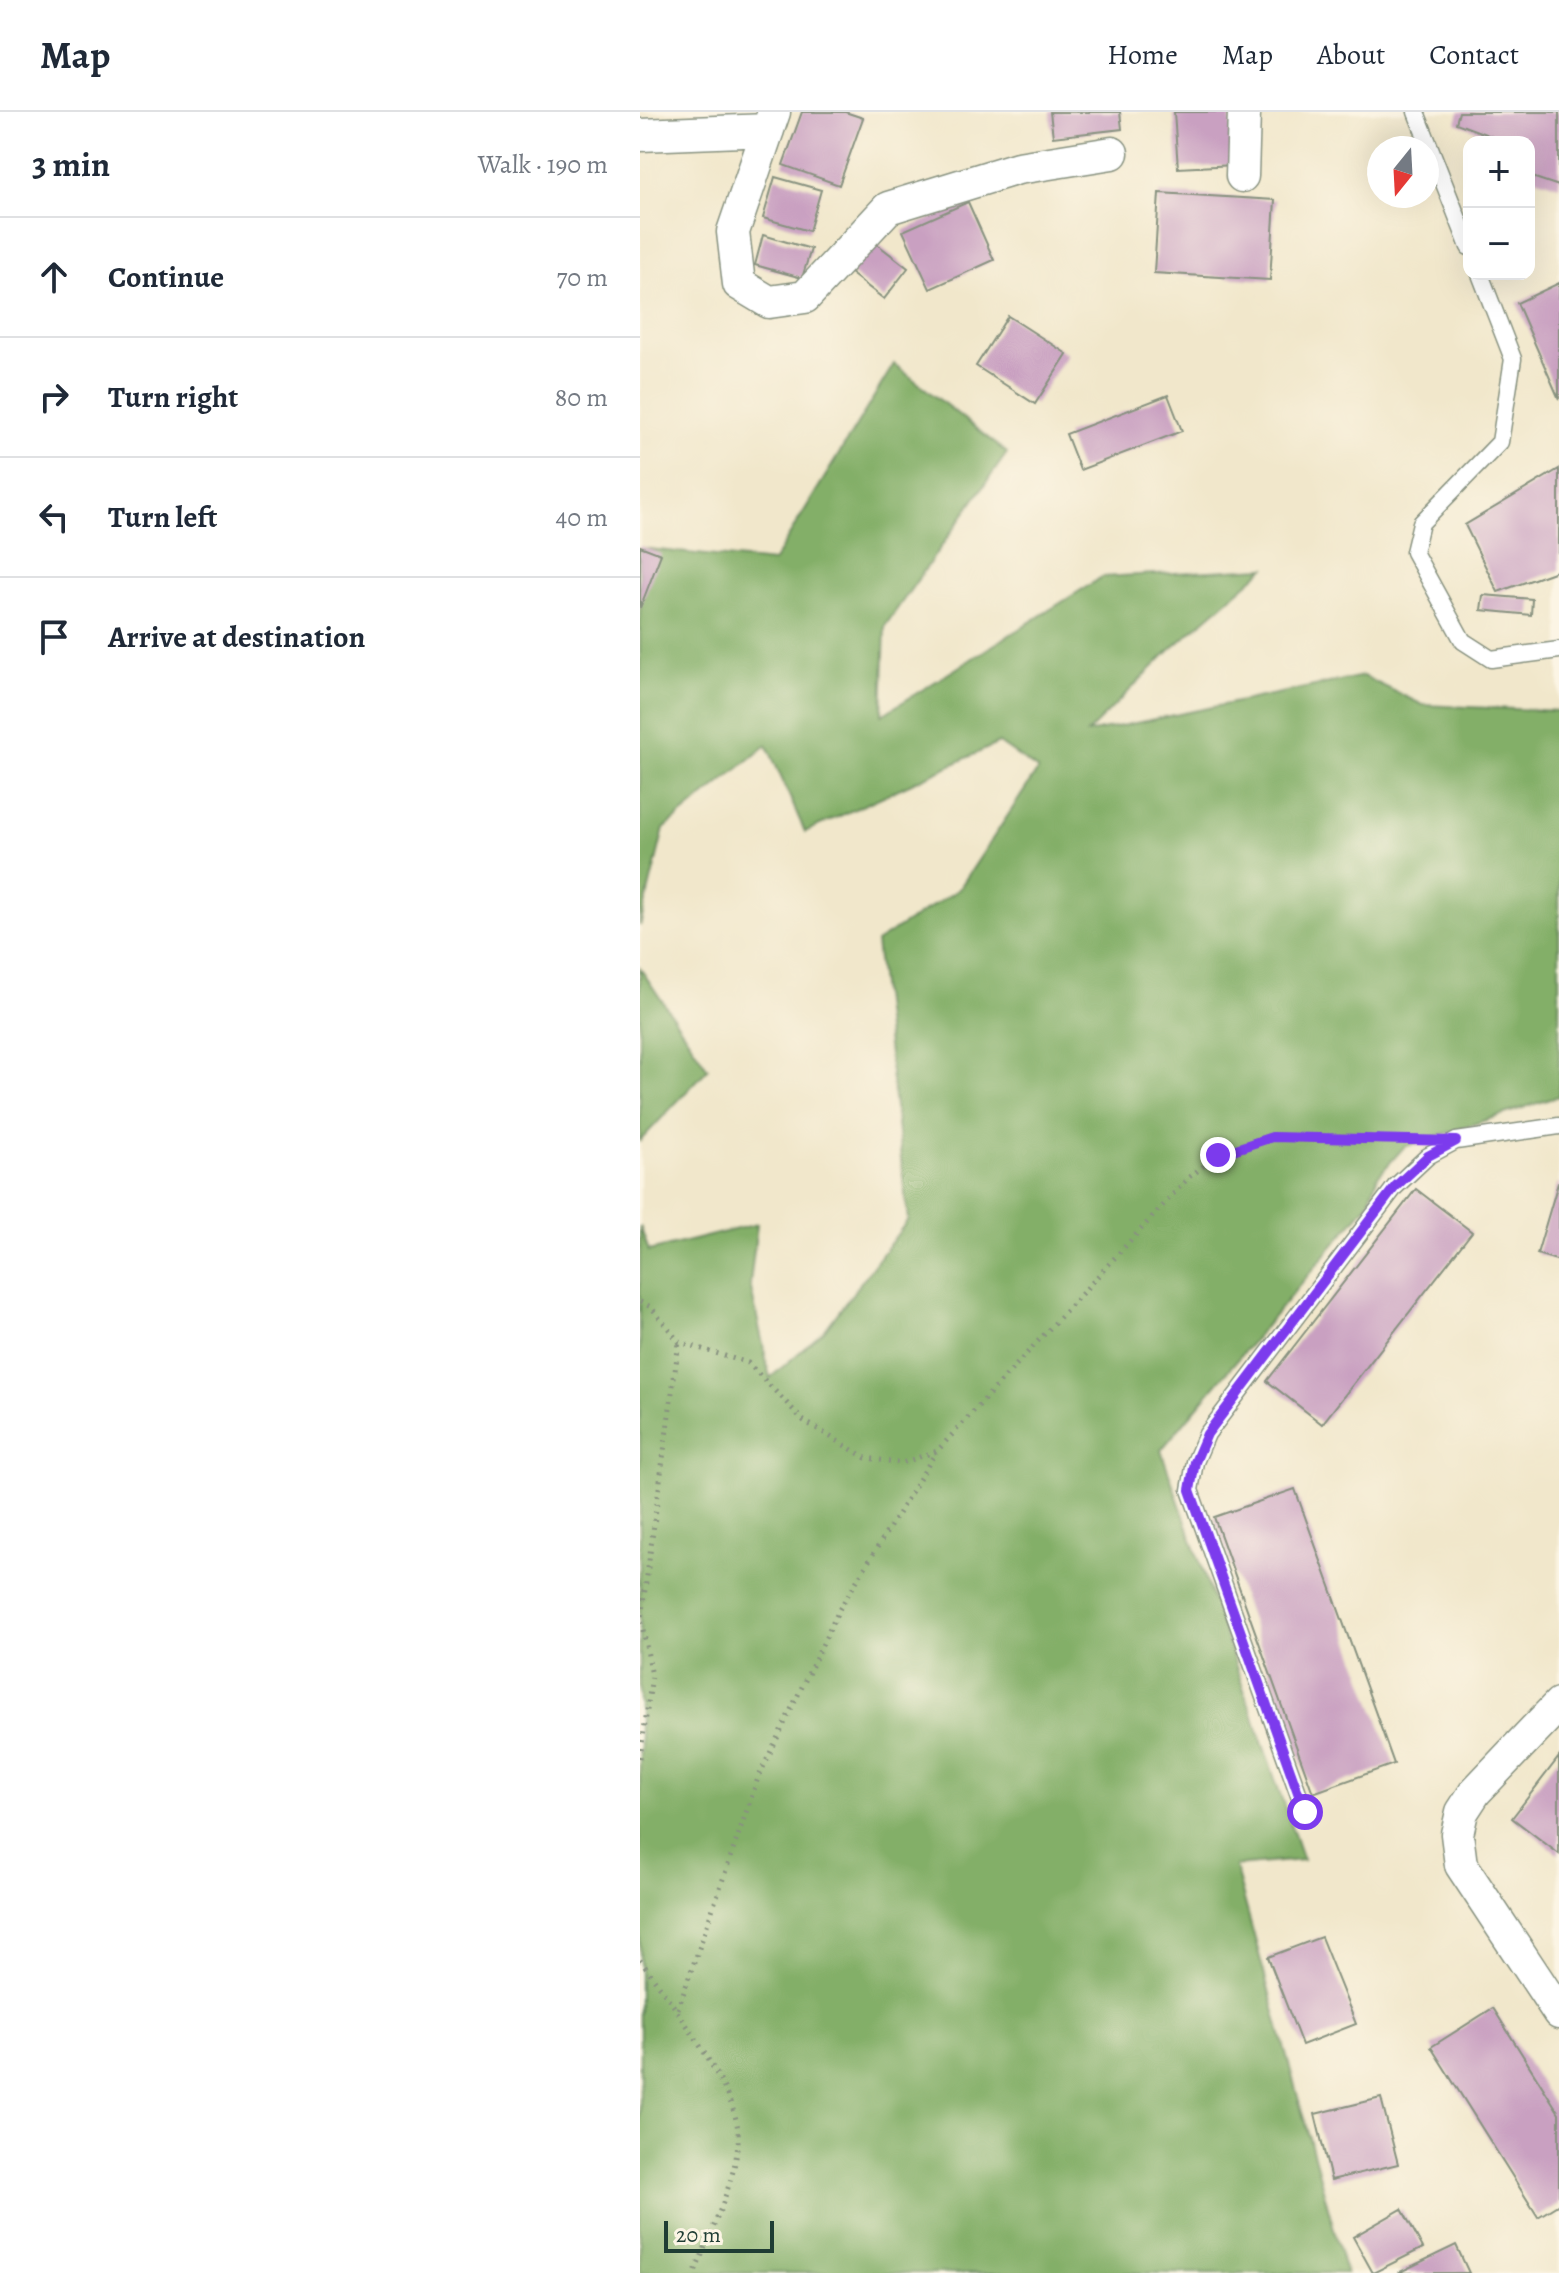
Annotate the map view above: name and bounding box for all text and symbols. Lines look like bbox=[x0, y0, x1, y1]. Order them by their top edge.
text: Map bbox=[40, 29, 110, 81]
text: Home bbox=[1107, 36, 1178, 74]
text: Map bbox=[1222, 36, 1273, 74]
text: About bbox=[1317, 36, 1385, 74]
text: Contact bbox=[1429, 36, 1519, 74]
north arrow bbox=[1367, 136, 1439, 208]
map controls bbox=[1463, 136, 1535, 280]
button: + bbox=[1463, 136, 1535, 208]
text: 3 min bbox=[32, 141, 110, 188]
text: Walk · 190 m bbox=[478, 147, 608, 182]
button: − bbox=[1463, 208, 1535, 280]
icon: ahead bbox=[32, 255, 76, 299]
text: Continue bbox=[108, 257, 224, 297]
text: 70 m bbox=[556, 260, 608, 295]
icon: right bbox=[32, 375, 76, 419]
text: Turn right bbox=[108, 377, 238, 417]
text: 80 m bbox=[555, 380, 608, 415]
icon: left bbox=[32, 495, 76, 539]
text: Turn left bbox=[108, 497, 217, 537]
text: 40 m bbox=[556, 500, 608, 535]
icon: arrive bbox=[32, 615, 76, 659]
text: Arrive at destination bbox=[108, 617, 365, 657]
route end bbox=[1200, 1137, 1236, 1173]
route start bbox=[1287, 1794, 1323, 1830]
scale bar bbox=[664, 2217, 774, 2253]
text: 20 m bbox=[676, 2220, 721, 2250]

